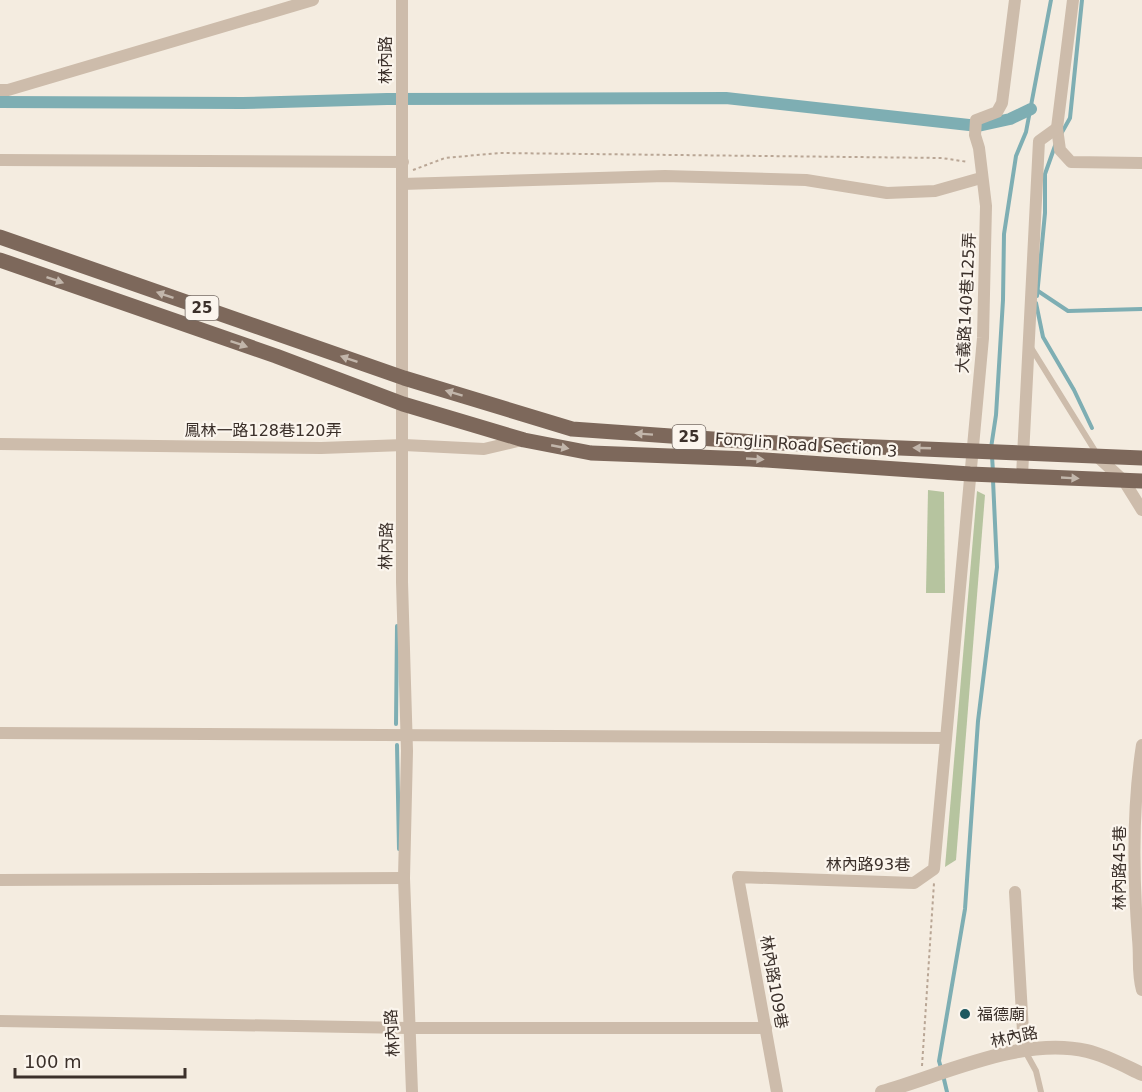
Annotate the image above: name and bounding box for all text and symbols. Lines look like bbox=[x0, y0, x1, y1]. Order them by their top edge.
street label: 林內路 bbox=[376, 36, 395, 84]
street label: 大義路140巷125弄 bbox=[953, 232, 979, 374]
one-way arrow bbox=[46, 275, 64, 285]
one-way arrow bbox=[155, 289, 173, 299]
road number: 25 bbox=[186, 296, 218, 320]
one-way arrow bbox=[230, 339, 248, 349]
one-way arrow bbox=[340, 353, 358, 363]
one-way arrow bbox=[445, 388, 463, 397]
street label: 鳳林一路128巷120弄 bbox=[184, 421, 342, 440]
road number: 25 bbox=[672, 425, 706, 449]
one-way arrow bbox=[634, 429, 653, 439]
street label: Fonglin Road Section 3 bbox=[714, 429, 898, 461]
one-way arrow bbox=[551, 443, 570, 452]
one-way arrow bbox=[913, 444, 932, 453]
one-way arrow bbox=[745, 454, 764, 464]
one-way arrow bbox=[1060, 474, 1079, 483]
street label: 林內路 bbox=[376, 522, 396, 570]
street label: 林內路45巷 bbox=[1110, 826, 1129, 910]
street label: 林內路93巷 bbox=[826, 855, 910, 874]
street label: 林內路109巷 bbox=[756, 934, 792, 1030]
place label: 福德廟 bbox=[977, 1005, 1025, 1024]
marker: 福德廟 bbox=[958, 1007, 972, 1021]
street label: 林內路 bbox=[381, 1009, 403, 1057]
street label: 林內路 bbox=[989, 1023, 1039, 1051]
scale bar bbox=[15, 1041, 184, 1079]
text: 100 m bbox=[24, 1051, 82, 1072]

